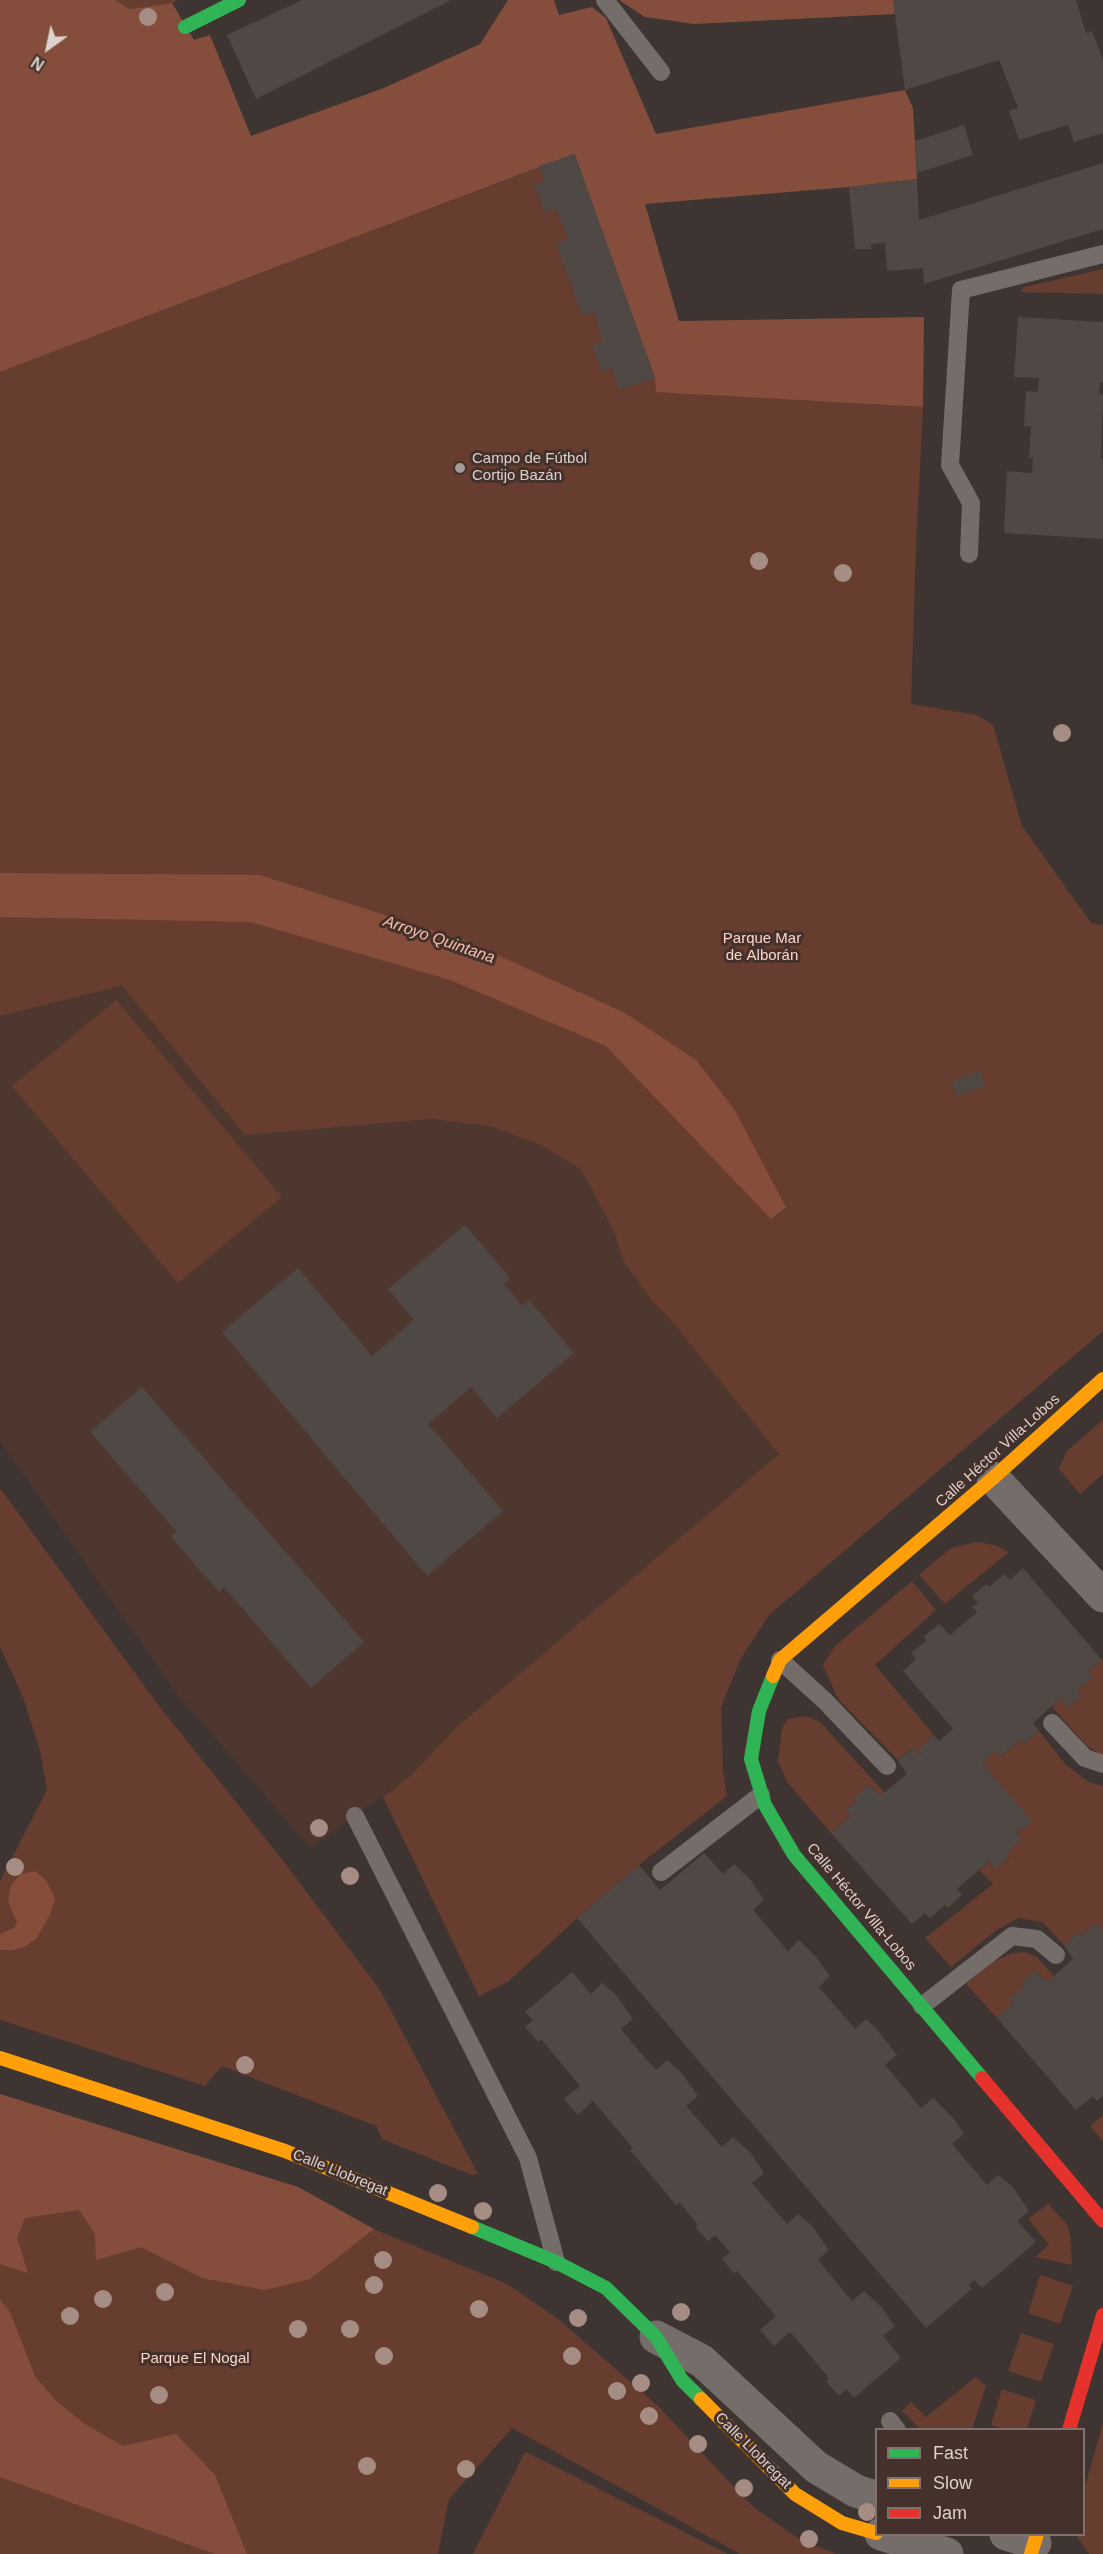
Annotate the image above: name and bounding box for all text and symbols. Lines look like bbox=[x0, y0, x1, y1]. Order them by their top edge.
north arrow bbox=[18, 18, 78, 78]
text: N bbox=[28, 53, 47, 74]
place label: Campo de Fútbol Cortijo Bazán bbox=[472, 450, 587, 485]
marker: Campo de Fútbol Cortijo Bazán bbox=[453, 461, 467, 475]
water label: Arroyo Quintana bbox=[381, 912, 497, 968]
park label: Parque Mar de Alborán bbox=[723, 930, 801, 965]
street label: Calle Héctor Villa-Lobos bbox=[932, 1391, 1064, 1511]
street label: Calle Héctor Villa-Lobos bbox=[802, 1840, 920, 1974]
street label: Calle Llobregat bbox=[290, 2146, 390, 2200]
park label: Parque El Nogal bbox=[140, 2350, 250, 2368]
street label: Calle Llobregat bbox=[711, 2409, 795, 2493]
legend bbox=[875, 2428, 1085, 2536]
text: Fast bbox=[933, 2443, 968, 2463]
text: Slow bbox=[933, 2473, 972, 2493]
text: Jam bbox=[933, 2503, 967, 2523]

